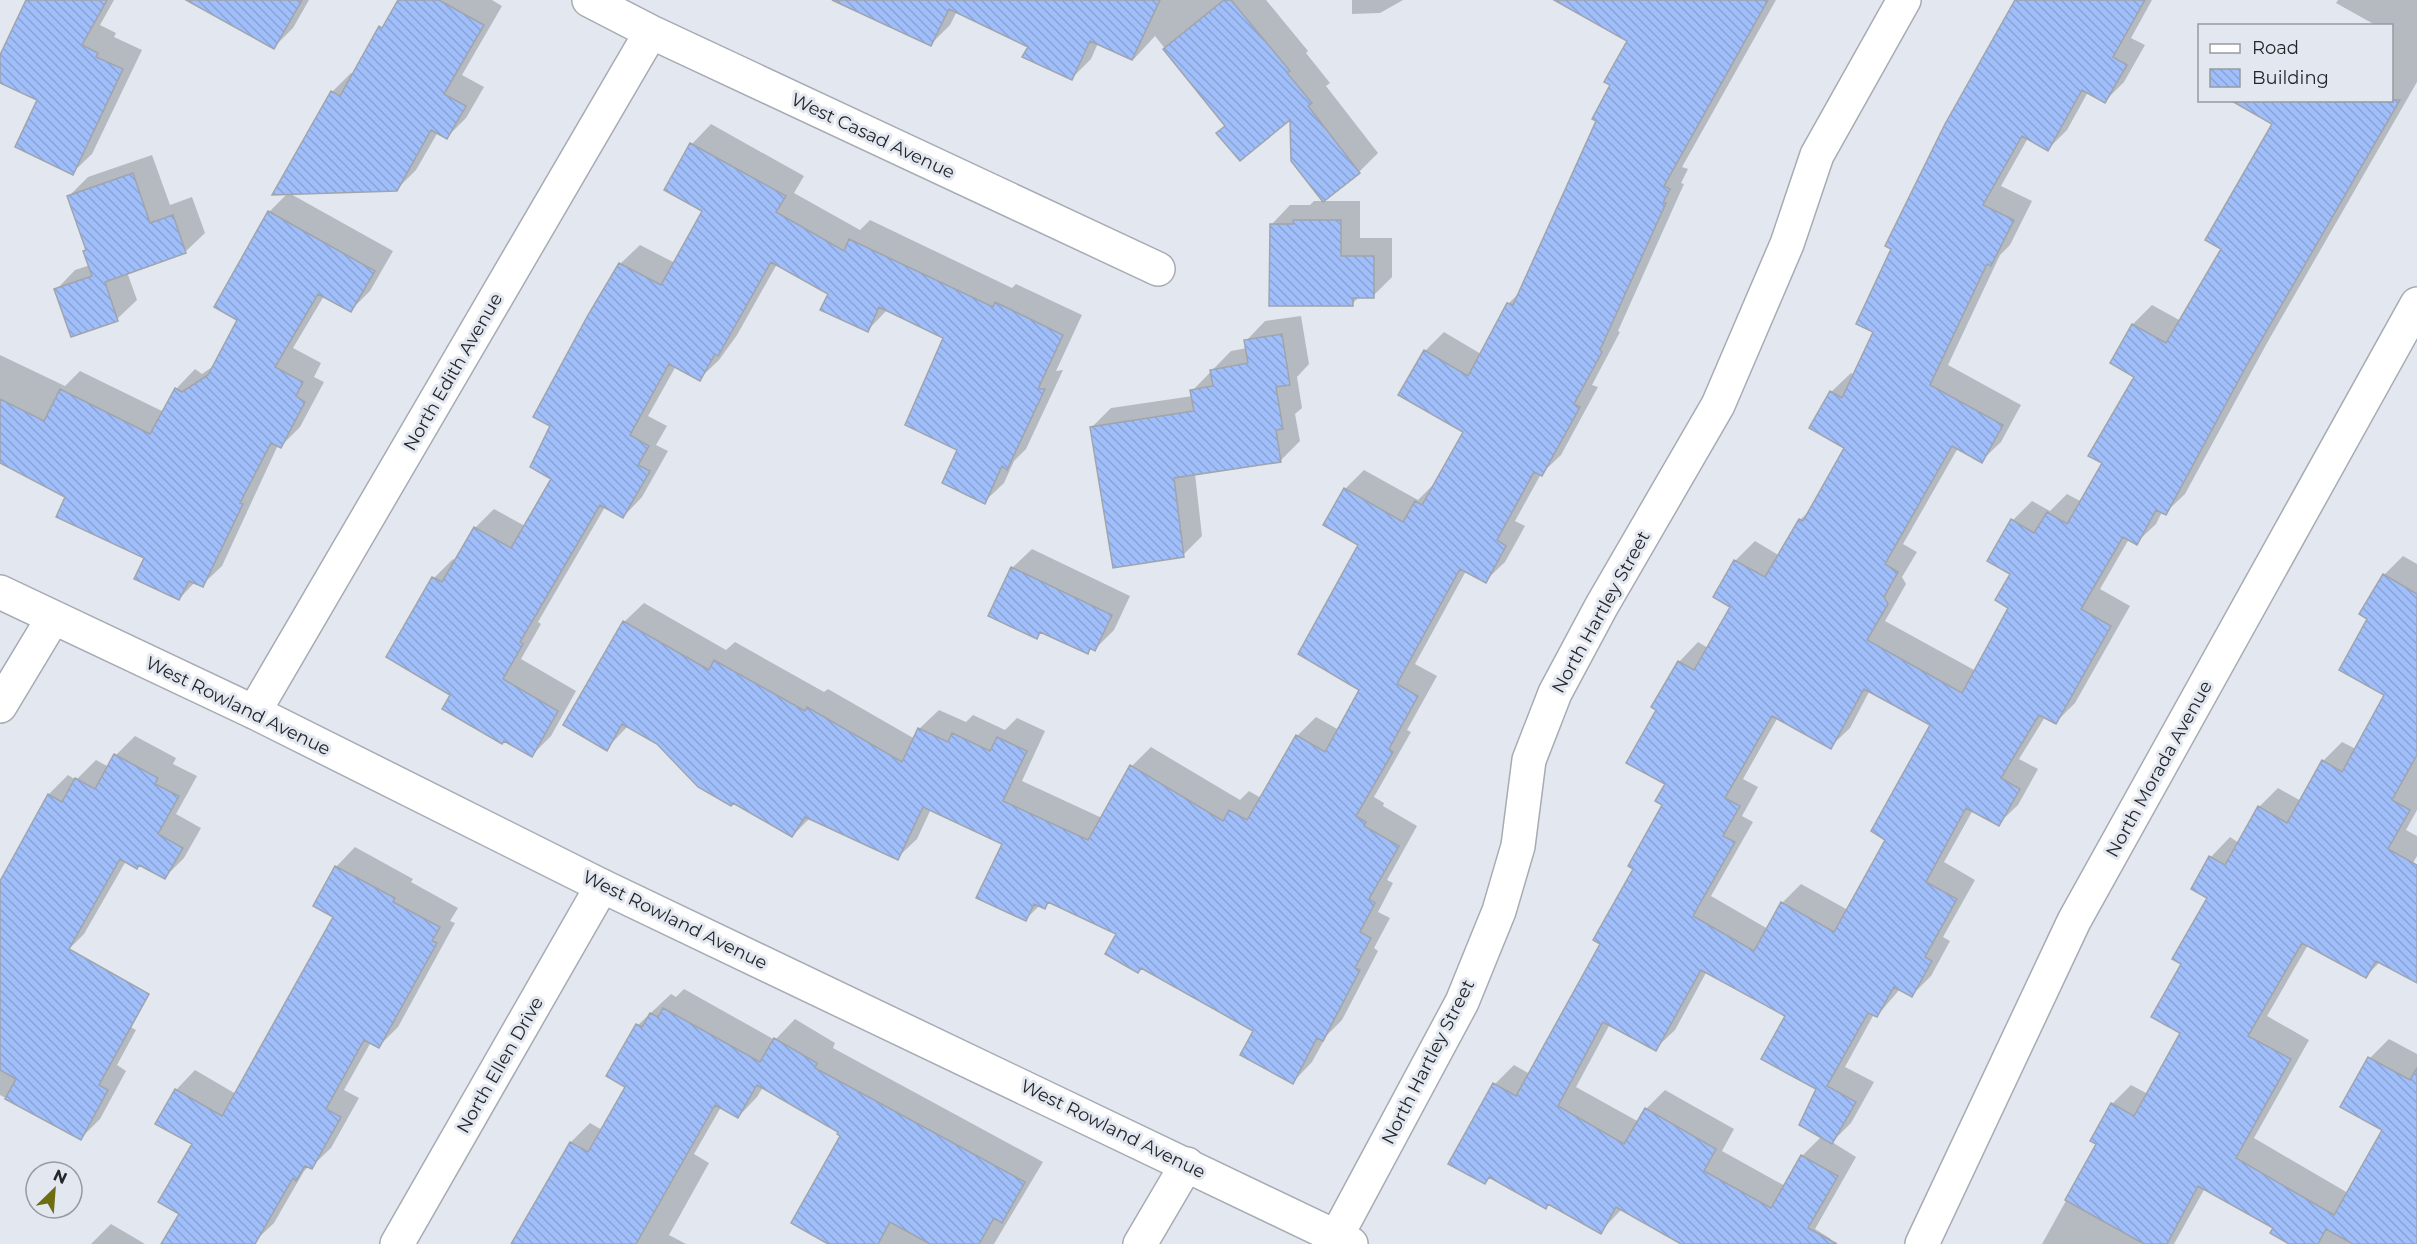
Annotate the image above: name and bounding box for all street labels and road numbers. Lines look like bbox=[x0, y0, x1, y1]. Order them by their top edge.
street label: West Casad Avenue bbox=[788, 88, 959, 184]
street label: North Edith Avenue bbox=[399, 289, 507, 455]
street label: North Hartley Street bbox=[1547, 527, 1655, 697]
street label: West Rowland Avenue bbox=[142, 652, 334, 760]
street label: North Morada Avenue bbox=[2101, 677, 2217, 861]
street label: West Rowland Avenue bbox=[579, 866, 771, 974]
street label: North Hartley Street bbox=[1377, 976, 1479, 1148]
street label: North Ellen Drive bbox=[452, 993, 548, 1137]
street label: West Rowland Avenue bbox=[1017, 1075, 1209, 1183]

